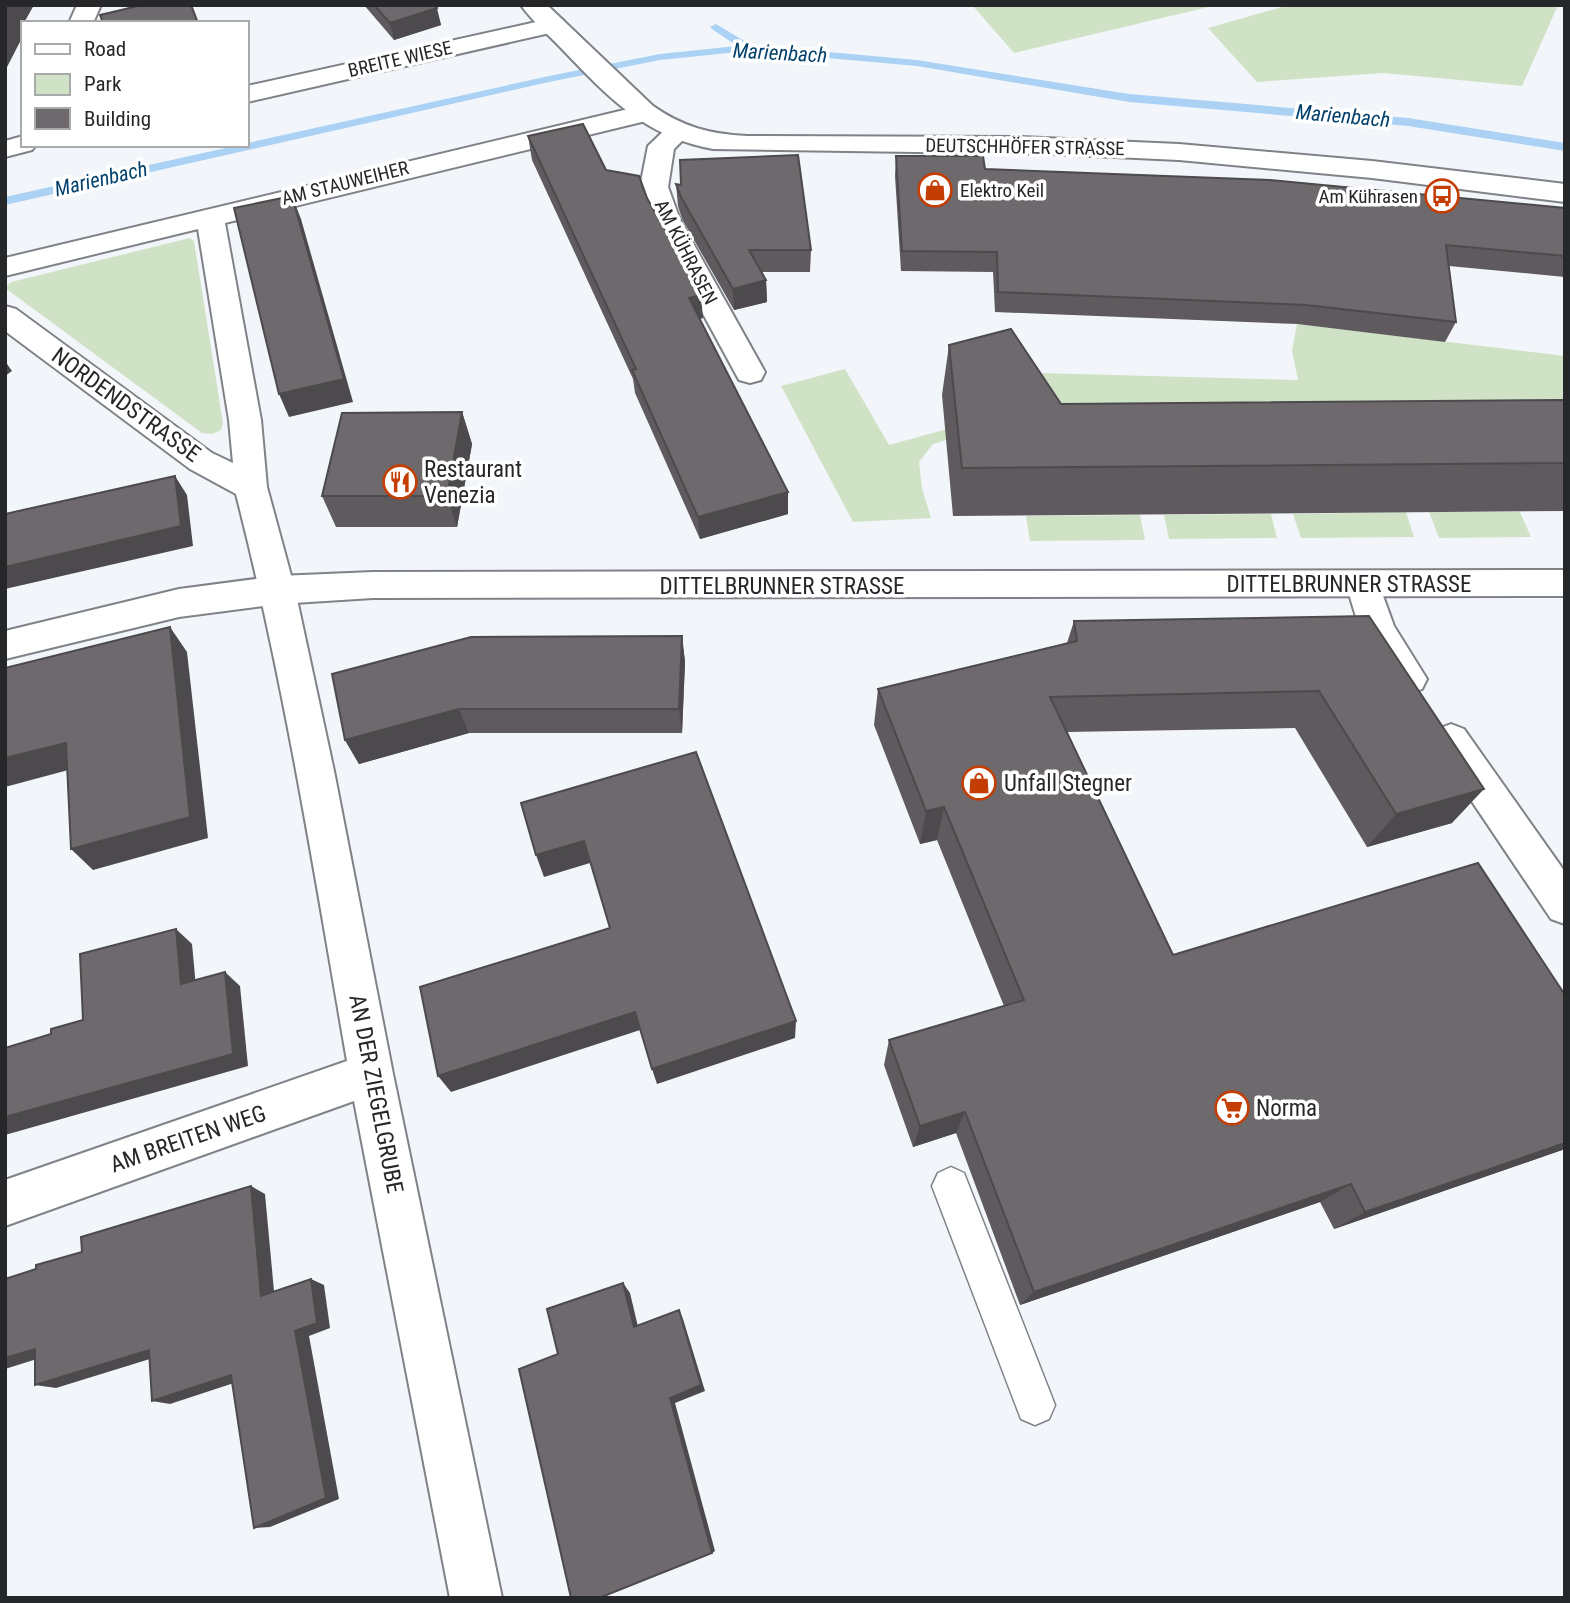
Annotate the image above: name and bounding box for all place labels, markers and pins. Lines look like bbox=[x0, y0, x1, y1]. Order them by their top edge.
shop icon: Elektro Keil bbox=[916, 171, 954, 209]
bus stop icon: Am Kührasen bbox=[1423, 177, 1461, 215]
place label: Elektro Keil bbox=[960, 179, 1044, 202]
place label: Am Kührasen bbox=[1319, 185, 1418, 208]
place label: Restaurant Venezia bbox=[424, 456, 522, 509]
restaurant icon: Restaurant Venezia bbox=[381, 463, 419, 501]
shop icon: Unfall Stegner bbox=[960, 764, 998, 802]
place label: Unfall Stegner bbox=[1004, 770, 1132, 797]
supermarket icon: Norma bbox=[1213, 1089, 1251, 1127]
place label: Norma bbox=[1256, 1095, 1317, 1122]

